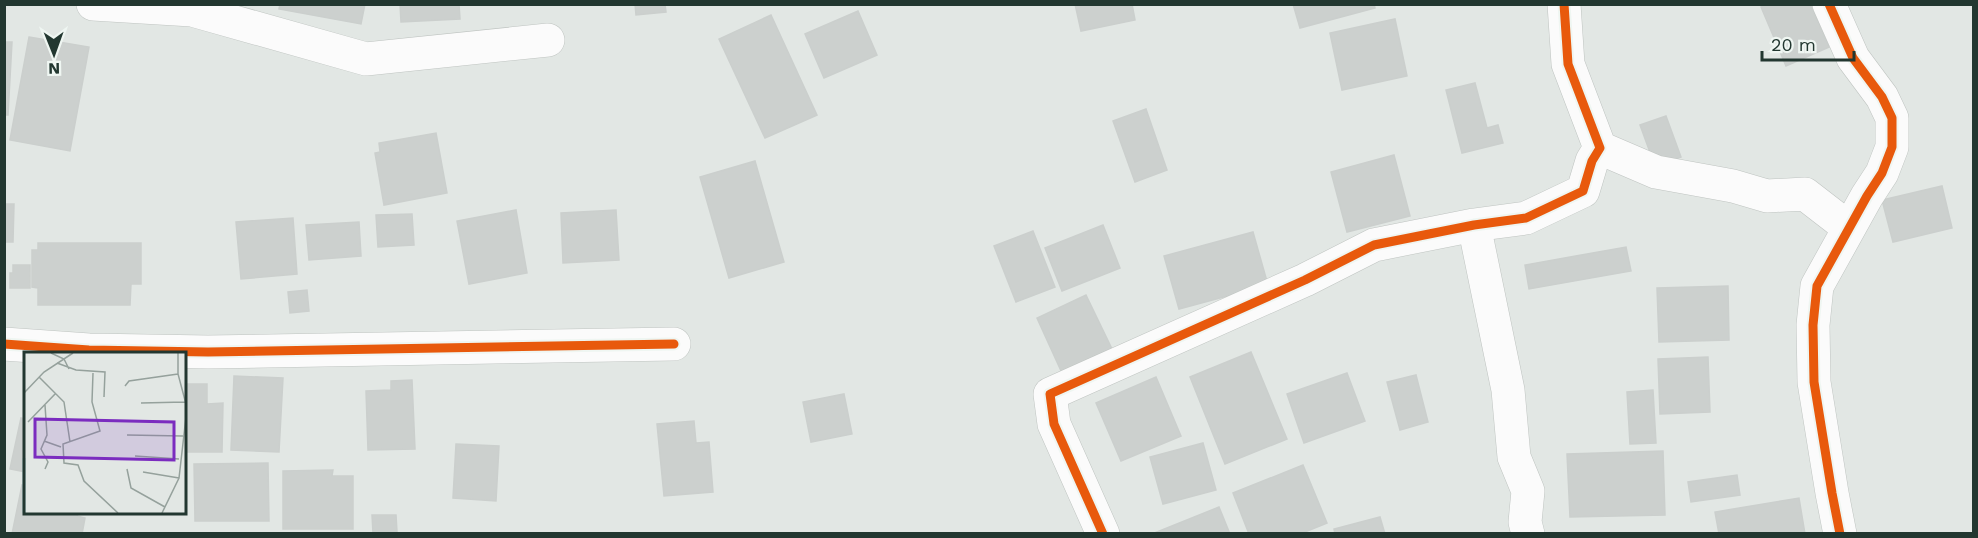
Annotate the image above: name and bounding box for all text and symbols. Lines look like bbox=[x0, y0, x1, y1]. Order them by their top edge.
north arrow bbox=[24, 24, 84, 84]
scale bar bbox=[1762, 24, 1854, 62]
text: 20 m bbox=[1771, 34, 1816, 55]
text: N bbox=[48, 59, 60, 78]
inset map bbox=[24, 352, 186, 514]

